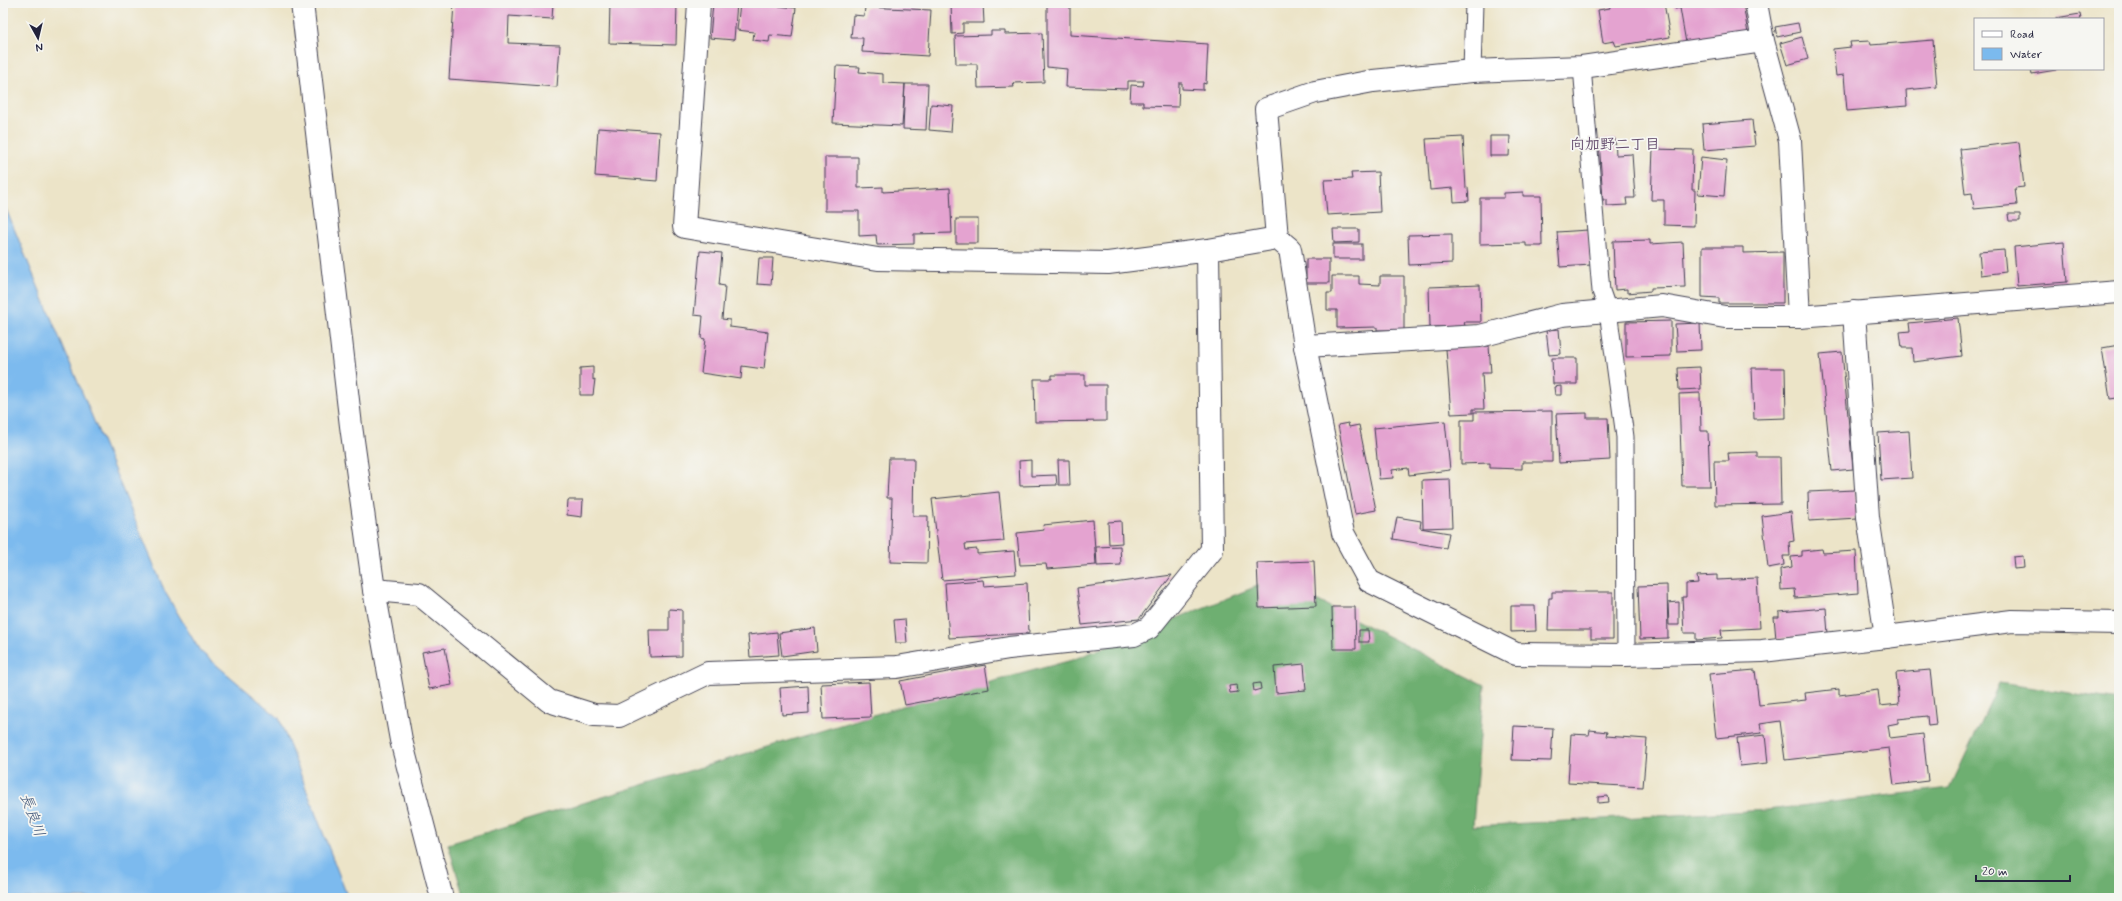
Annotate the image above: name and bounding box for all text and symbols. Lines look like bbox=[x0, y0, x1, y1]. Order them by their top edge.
north arrow bbox=[18, 18, 58, 58]
legend bbox=[1974, 18, 2104, 70]
text: Road bbox=[2010, 27, 2034, 43]
text: N bbox=[35, 39, 44, 54]
text: Water bbox=[2010, 47, 2042, 63]
district label: 向加野二丁目 bbox=[1570, 135, 1660, 155]
water label: 長良川 bbox=[15, 791, 49, 840]
scale bar bbox=[1976, 857, 2070, 883]
text: 20 m bbox=[1982, 864, 2008, 880]

